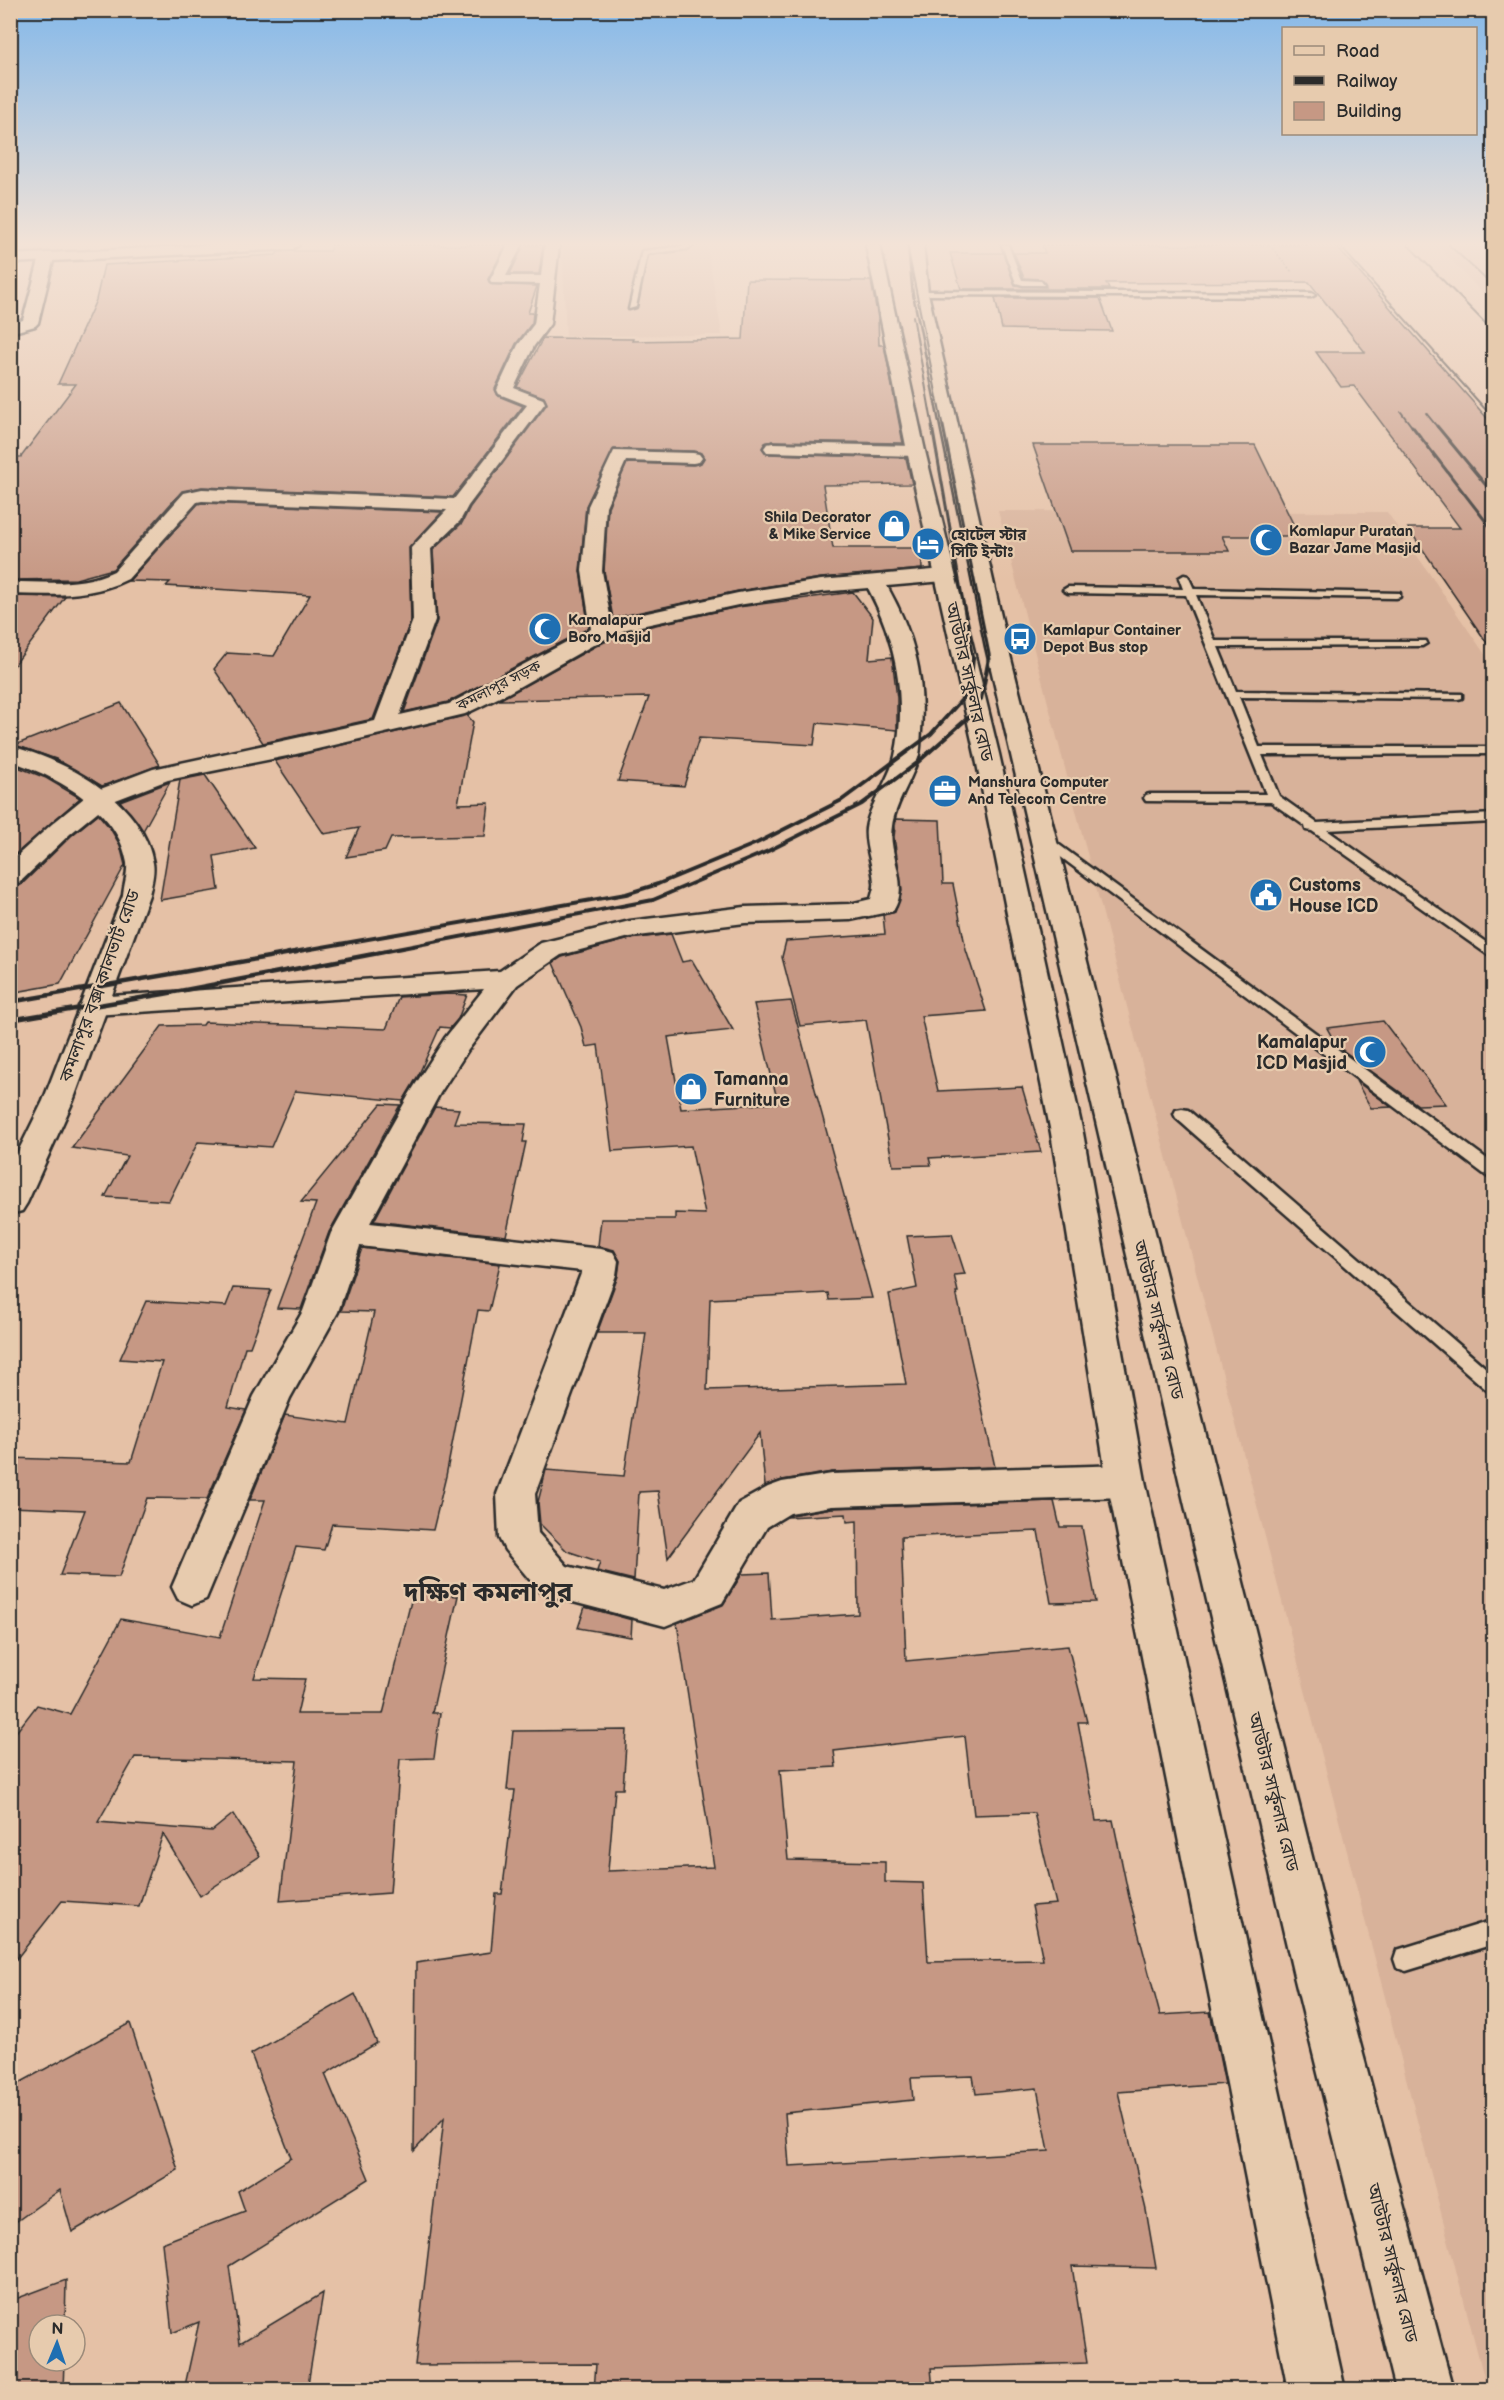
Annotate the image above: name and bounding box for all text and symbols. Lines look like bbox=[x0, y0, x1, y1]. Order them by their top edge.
legend bbox=[1282, 27, 1477, 135]
text: Road bbox=[1336, 41, 1380, 62]
text: Railway bbox=[1336, 71, 1398, 92]
text: Building bbox=[1336, 101, 1402, 122]
place label: Shila Decorator & Mike Service bbox=[764, 508, 872, 544]
shop icon: Shila Decorator & Mike Service bbox=[876, 508, 912, 544]
mosque icon: Komlapur Puratan Bazar Jame Masjid bbox=[1248, 522, 1284, 558]
place label: Komlapur Puratan Bazar Jame Masjid bbox=[1289, 522, 1421, 558]
hotel icon: হোটেল স্টার সিটি ইন্টাঃ bbox=[910, 526, 946, 562]
place label: হোটেল স্টার সিটি ইন্টাঃ bbox=[950, 526, 1027, 562]
street label: আউটার সার্কুলার রোড bbox=[940, 599, 999, 764]
mosque icon: Kamalapur Boro Masjid bbox=[527, 611, 563, 647]
place label: Kamalapur Boro Masjid bbox=[568, 611, 651, 647]
bus stop icon: Kamlapur Container Depot Bus stop bbox=[1002, 621, 1038, 657]
place label: Kamlapur Container Depot Bus stop bbox=[1043, 621, 1182, 657]
street label: কমলাপুর সড়ক bbox=[453, 656, 545, 716]
office icon: Manshura Computer And Telecom Centre bbox=[927, 773, 963, 809]
place label: Manshura Computer And Telecom Centre bbox=[967, 773, 1110, 809]
place label: Customs House ICD bbox=[1289, 875, 1378, 917]
public building icon: Customs House ICD bbox=[1248, 877, 1284, 913]
street label: কমলাপুর বক্স কালভার্ট রোড bbox=[54, 886, 145, 1086]
place label: Kamalapur ICD Masjid bbox=[1256, 1032, 1348, 1074]
mosque icon: Kamalapur ICD Masjid bbox=[1352, 1034, 1388, 1070]
place label: Tamanna Furniture bbox=[714, 1069, 790, 1111]
shop icon: Tamanna Furniture bbox=[673, 1071, 709, 1107]
street label: আউটার সার্কুলার রোড bbox=[1128, 1237, 1189, 1402]
district label: দক্ষিণ কমলাপুর bbox=[403, 1576, 573, 1609]
street label: আউটার সার্কুলার রোড bbox=[1243, 1709, 1304, 1874]
street label: আউটার সার্কুলার রোড bbox=[1362, 2180, 1423, 2345]
north arrow bbox=[27, 2313, 87, 2373]
text: N bbox=[51, 2320, 64, 2339]

